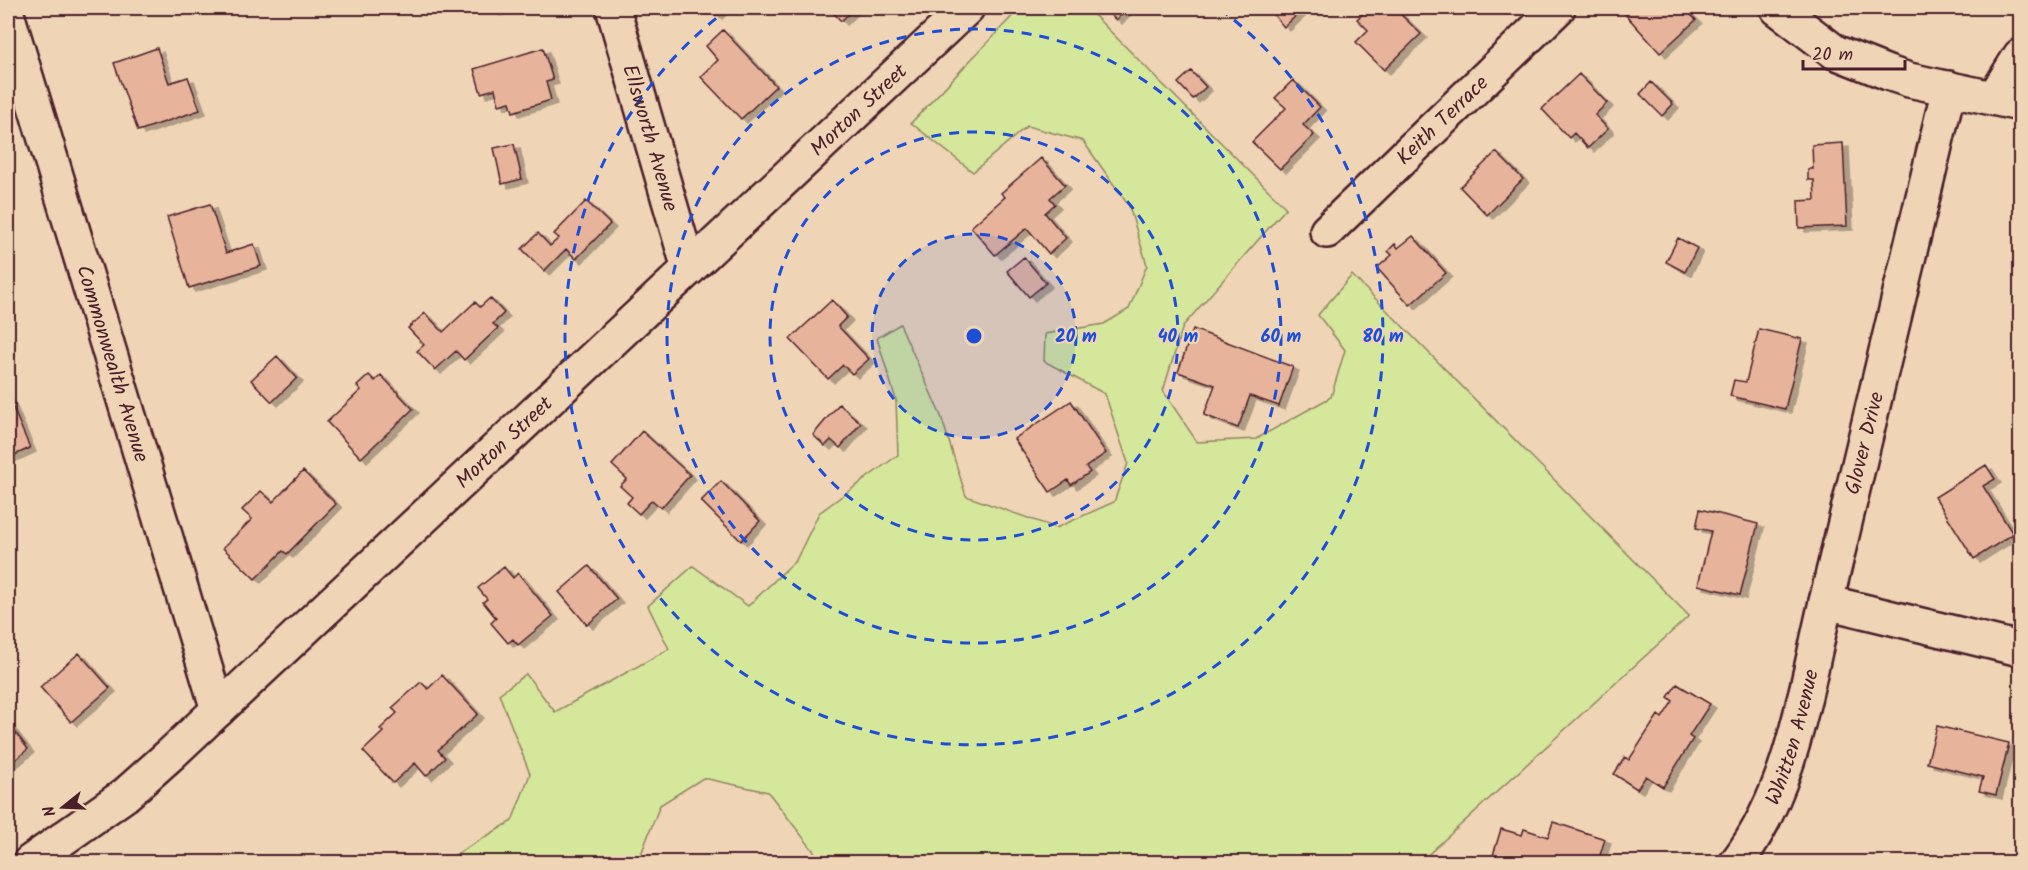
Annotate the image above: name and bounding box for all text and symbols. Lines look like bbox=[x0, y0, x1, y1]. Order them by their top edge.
scale bar bbox=[1803, 33, 1905, 71]
text: 20 m bbox=[1812, 41, 1853, 70]
street label: Morton Street bbox=[803, 56, 916, 165]
street label: Ellsworth Avenue bbox=[612, 61, 687, 216]
street label: Keith Terrace bbox=[1389, 68, 1497, 174]
street label: Commonwealth Avenue bbox=[66, 261, 157, 467]
text: 20 m bbox=[1055, 323, 1097, 352]
text: 40 m bbox=[1158, 323, 1199, 352]
text: 60 m bbox=[1261, 323, 1302, 352]
text: 80 m bbox=[1362, 323, 1404, 352]
centre of rings bbox=[964, 326, 984, 346]
street label: Morton Street bbox=[448, 388, 562, 497]
street label: Glover Drive bbox=[1837, 388, 1894, 498]
street label: Whitten Avenue bbox=[1757, 666, 1829, 810]
north arrow bbox=[33, 777, 93, 837]
text: N bbox=[37, 803, 64, 820]

